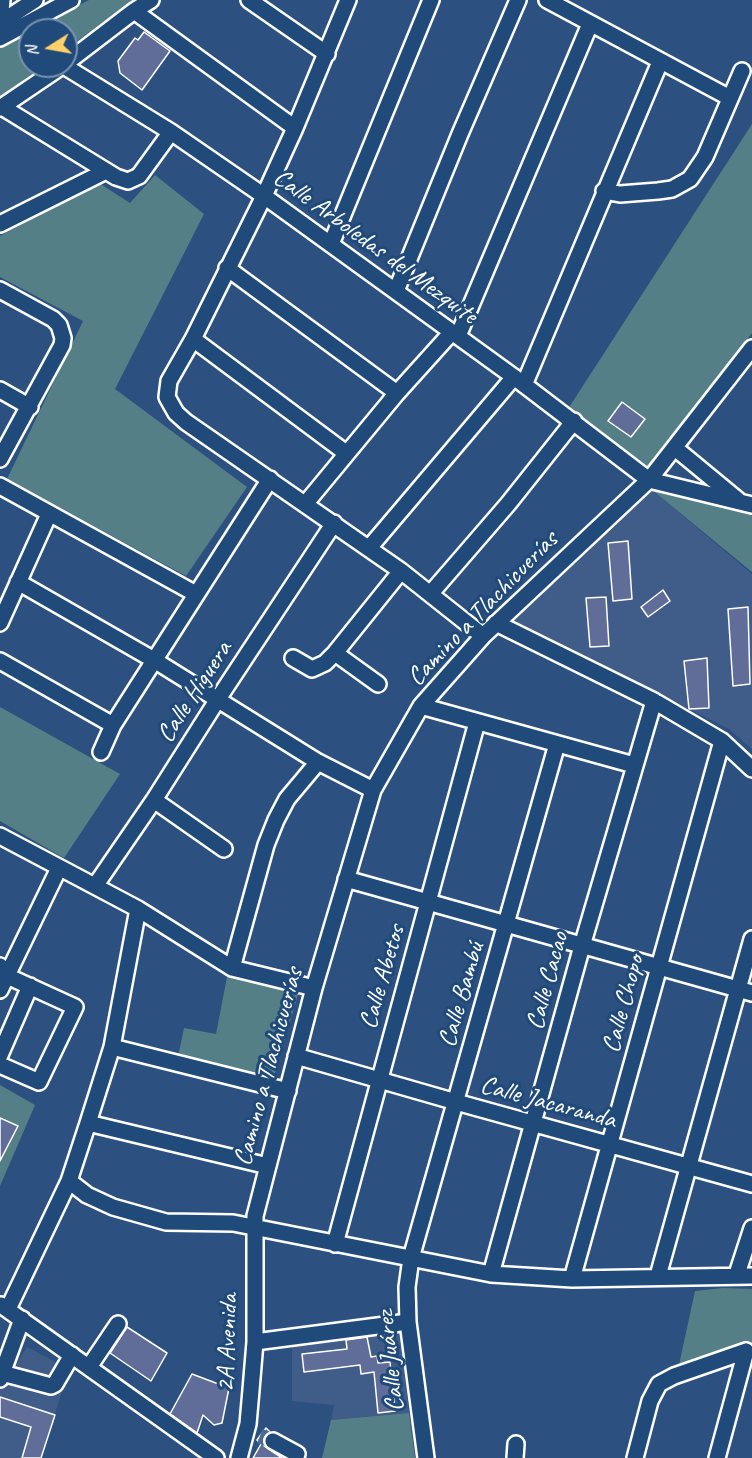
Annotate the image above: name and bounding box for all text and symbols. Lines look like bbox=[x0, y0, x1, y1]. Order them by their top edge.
north arrow bbox=[18, 18, 78, 78]
text: N bbox=[22, 44, 43, 58]
street label: Calle Arboledas del Mezquite bbox=[267, 162, 483, 332]
street label: Camino a Tlachicuerías bbox=[401, 525, 565, 693]
street label: Calle Higuera bbox=[151, 635, 239, 749]
street label: Calle Abetos bbox=[353, 921, 413, 1033]
street label: Calle Cacao bbox=[520, 929, 576, 1033]
street label: Calle Bambú bbox=[432, 939, 492, 1051]
street label: Calle Chopo bbox=[596, 952, 652, 1056]
street label: Camino a Tlachicuerías bbox=[228, 965, 310, 1169]
street label: Calle Jacaranda bbox=[477, 1070, 619, 1136]
street label: 2A Avenida bbox=[211, 1293, 245, 1393]
street label: Calle Juárez bbox=[370, 1309, 412, 1413]

